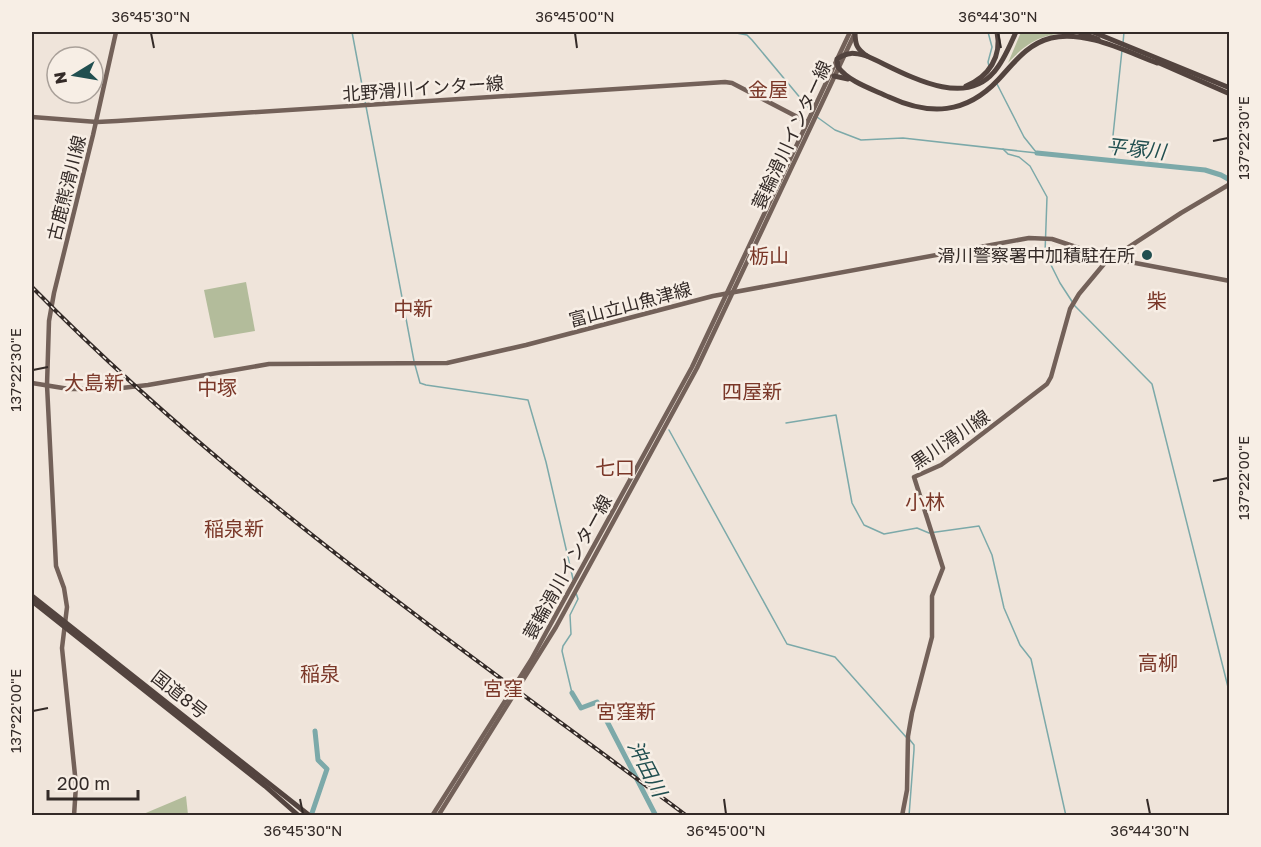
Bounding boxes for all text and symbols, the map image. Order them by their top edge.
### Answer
text: 36°45'30"N [112,7,190,25]
text: 36°45'00"N [535,7,615,25]
text: 36°44'30"N [958,7,1038,25]
north arrow [45,45,105,105]
street label: 蓑輪滑川インター線 [747,57,835,213]
text: N [49,70,71,86]
street label: 北野滑川インター線 [341,71,505,105]
district label: 金屋 [748,77,788,101]
text: 137°22'30"E [1234,96,1252,180]
street label: 古鹿熊滑川線 [42,133,90,243]
water label: 平塚川 [1105,133,1169,163]
district label: 栃山 [749,243,789,267]
place label: 滑川警察署中加積駐在所 [937,244,1135,266]
marker: 滑川警察署中加積駐在所 [1140,248,1154,262]
street label: 富山立山魚津線 [566,277,694,331]
district label: 柴 [1147,288,1167,312]
district label: 中新 [393,296,433,320]
text: 137°22'30"E [6,328,24,412]
district label: 大島新 [64,370,124,394]
district label: 中塚 [197,375,237,399]
district label: 四屋新 [722,379,782,403]
street label: 黒川滑川線 [907,405,993,473]
text: 137°22'00"E [1234,436,1252,520]
district label: 七口 [595,455,635,479]
district label: 小林 [905,489,945,513]
street label: 蓑輪滑川インター線 [518,491,616,643]
district label: 稲泉新 [204,516,264,540]
district label: 高柳 [1138,650,1178,674]
district label: 稲泉 [300,661,340,685]
street label: 国道8号 [148,665,212,723]
text: 137°22'00"E [6,669,24,753]
district label: 宮窪 [483,676,523,700]
district label: 宮窪新 [596,699,656,723]
water label: 沖田川 [624,736,673,802]
scale bar [48,763,138,801]
text: 200 m [57,772,110,794]
text: 36°45'30"N [264,821,342,839]
text: 36°45'00"N [686,821,766,839]
text: 36°44'30"N [1110,821,1190,839]

